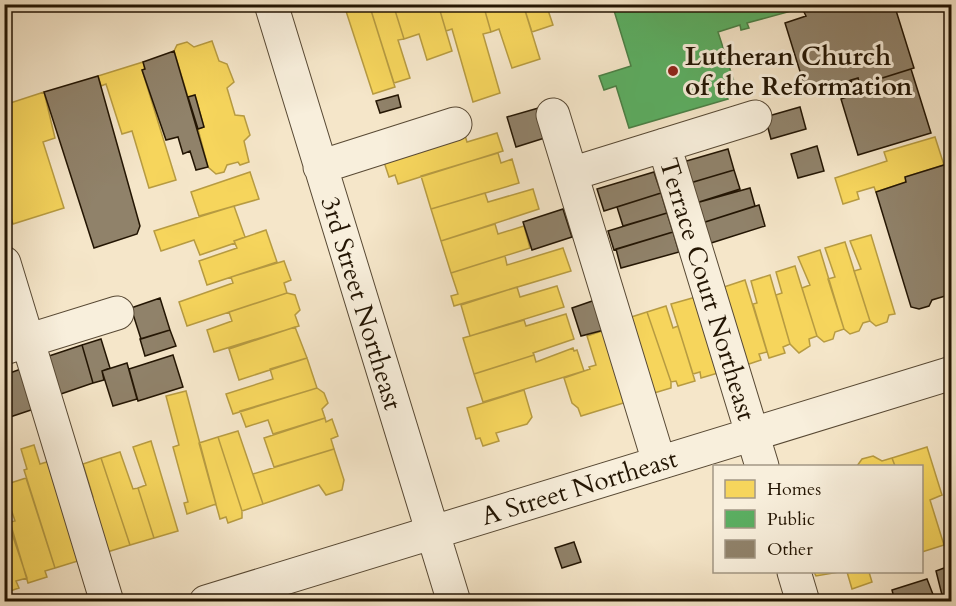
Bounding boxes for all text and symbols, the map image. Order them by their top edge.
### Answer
place label: Lutheran Church of the Reformation [685,39,913,104]
marker: Lutheran Church of the Reformation [666,64,680,78]
street label: Terrace Court Northeast [651,154,764,425]
street label: 3rd Street Northeast [312,192,411,414]
street label: A Street Northeast [477,441,681,534]
legend [713,465,923,573]
text: Homes [767,477,821,502]
text: Public [767,507,815,532]
text: Other [767,537,813,562]

